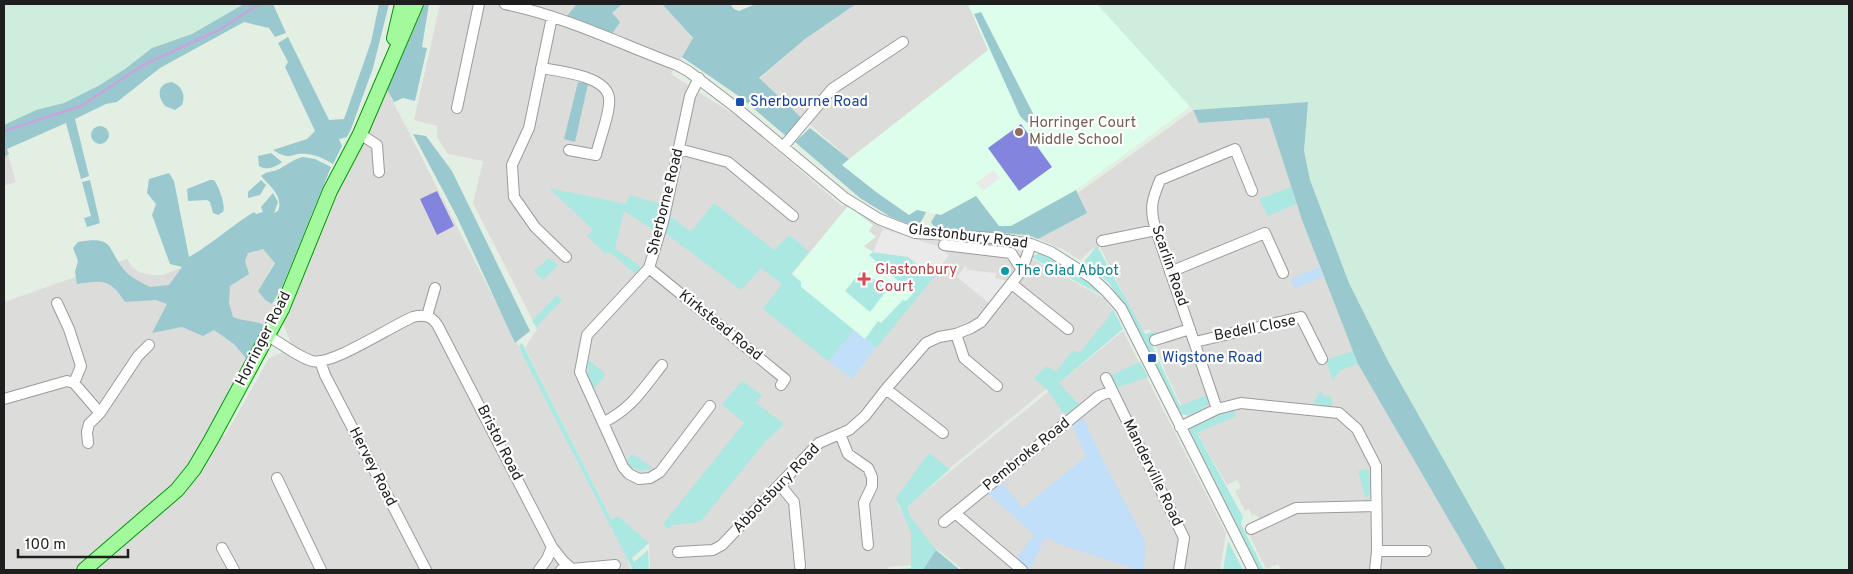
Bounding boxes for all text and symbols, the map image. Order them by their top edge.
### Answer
place label: Sherbourne Road [750,93,868,112]
marker: Sherbourne Road [734,96,746,108]
place label: Horringer Court Middle School [1029,114,1136,150]
marker: Horringer Court Middle School [1013,126,1025,138]
street label: Sherborne Road [644,147,688,257]
street label: Glastonbury Road [907,220,1029,254]
street label: Scarlin Road [1146,223,1192,309]
place label: Glastonbury Court [875,261,957,297]
place label: The Glad Abbot [1015,262,1119,281]
marker: The Glad Abbot [999,265,1011,277]
marker: Glastonbury Court [857,272,871,286]
street label: Kirkstead Road [674,286,766,366]
street label: Horringer Road [232,289,296,389]
street label: Bedell Close [1212,312,1298,346]
place label: Wigstone Road [1162,349,1263,368]
marker: Wigstone Road [1146,352,1158,364]
street label: Bristol Road [472,402,526,484]
street label: Pembroke Road [980,414,1074,496]
street label: Manderville Road [1118,416,1186,530]
street label: Hervey Road [344,424,400,510]
street label: Abbotsbury Road [729,440,825,538]
scale bar [18,526,128,558]
text: 100 m [25,536,66,555]

